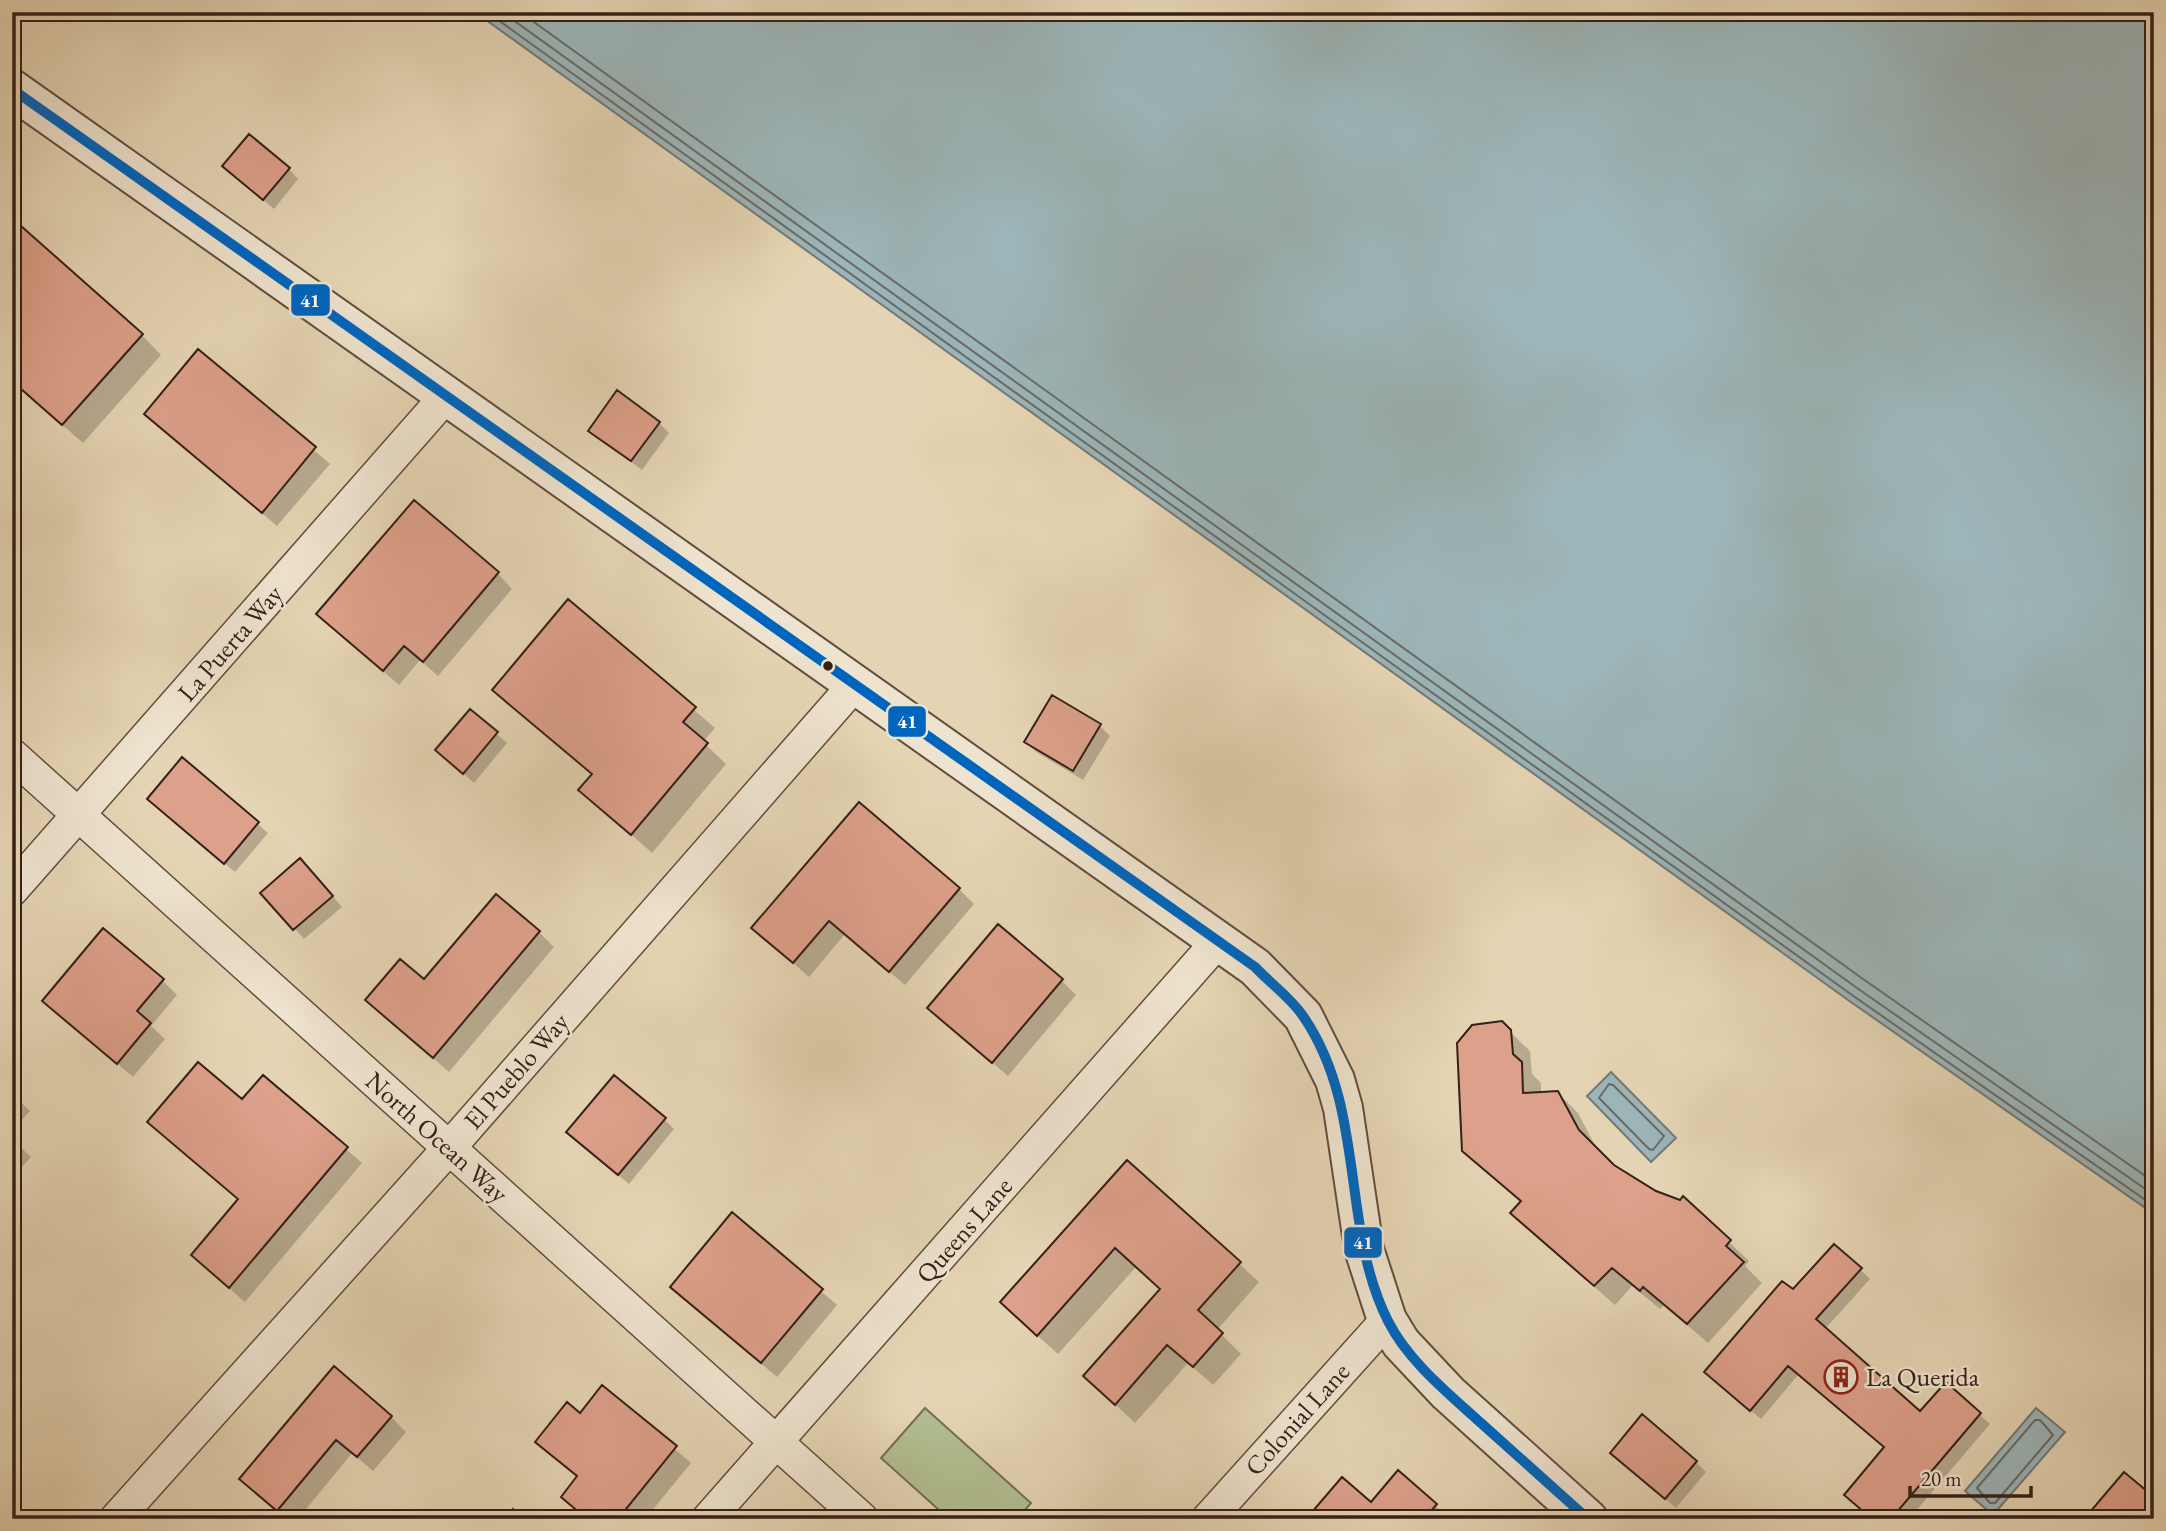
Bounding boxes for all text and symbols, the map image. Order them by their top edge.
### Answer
line badge: 41 [290,283,331,317]
text: 41 [300,288,320,313]
street label: La Puerta Way [170,577,290,709]
unlabelled marker [821,659,835,673]
line badge: 41 [887,705,927,738]
text: 41 [897,709,917,734]
street label: El Pueblo Way [456,1005,577,1137]
street label: North Ocean Way [358,1064,516,1211]
street label: Queens Lane [908,1170,1020,1290]
line badge: 41 [1343,1226,1383,1259]
text: 41 [1353,1230,1373,1255]
street label: Colonial Lane [1237,1355,1357,1483]
building icon: La Querida [1822,1358,1860,1396]
place label: La Querida [1866,1360,1980,1394]
scale bar [1910,1454,2031,1498]
text: 20 m [1921,1465,1962,1492]

